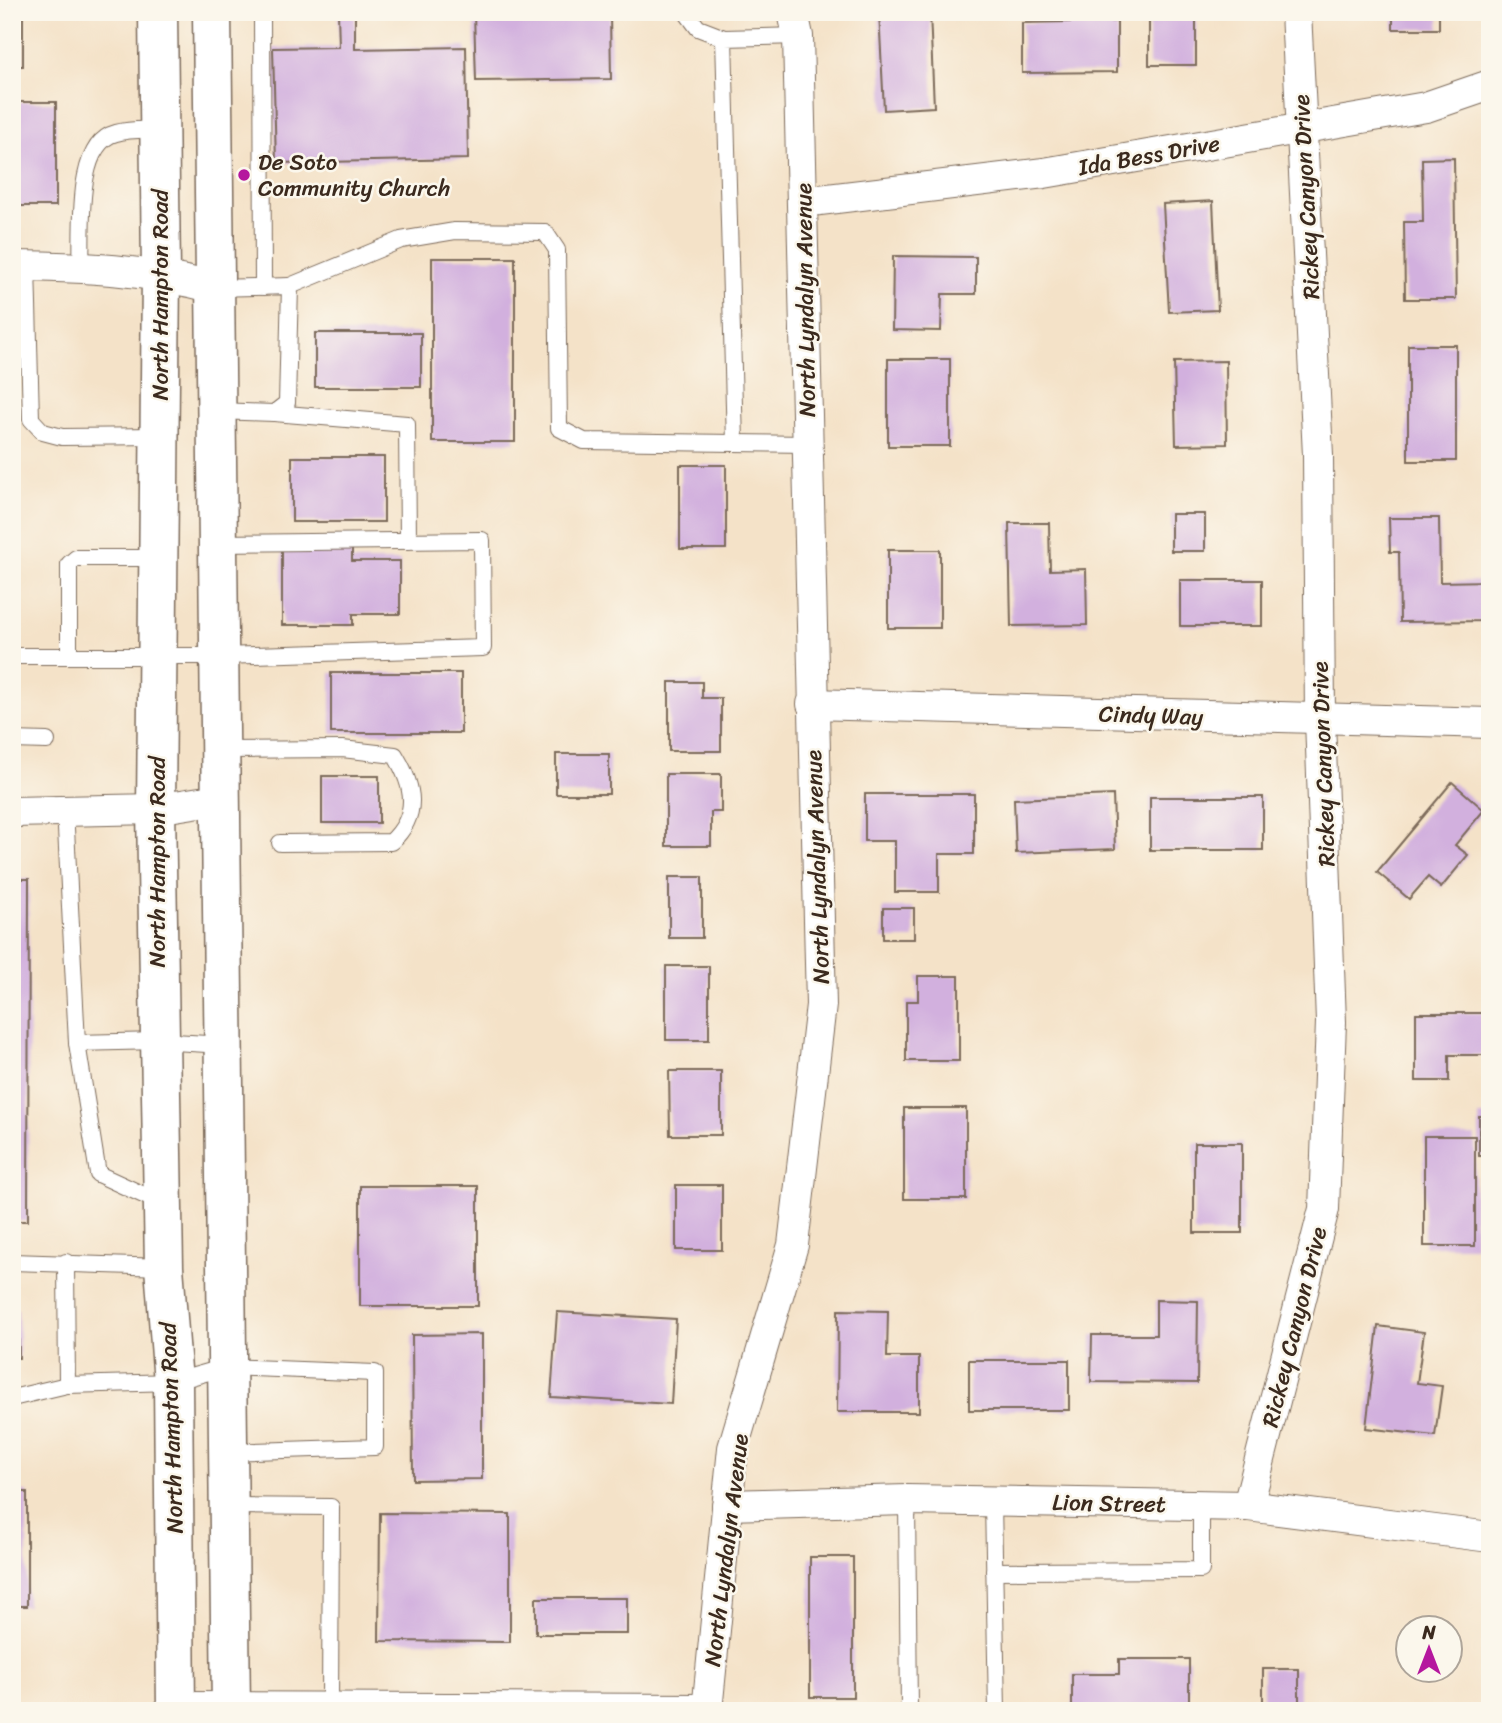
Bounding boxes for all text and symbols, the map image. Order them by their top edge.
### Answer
street label: Rickey Canyon Drive [1281,93,1332,301]
street label: Ida Bess Drive [1074,123,1223,188]
place label: De Soto Community Church [258,142,450,209]
marker: De Soto Community Church [236,167,252,183]
street label: North Lyndalyn Avenue [783,183,828,417]
street label: North Hampton Road [140,188,181,401]
street label: Rickey Canyon Drive [1299,661,1348,867]
street label: Cindy Way [1098,693,1204,738]
street label: North Lyndalyn Avenue [793,749,842,985]
street label: North Hampton Road [137,755,178,968]
street label: Rickey Canyon Drive [1250,1223,1339,1432]
street label: North Hampton Road [147,1320,196,1534]
street label: North Lyndalyn Avenue [692,1431,761,1669]
street label: Lion Street [1052,1482,1166,1525]
north arrow [1394,1614,1464,1684]
text: N [1421,1616,1436,1649]

